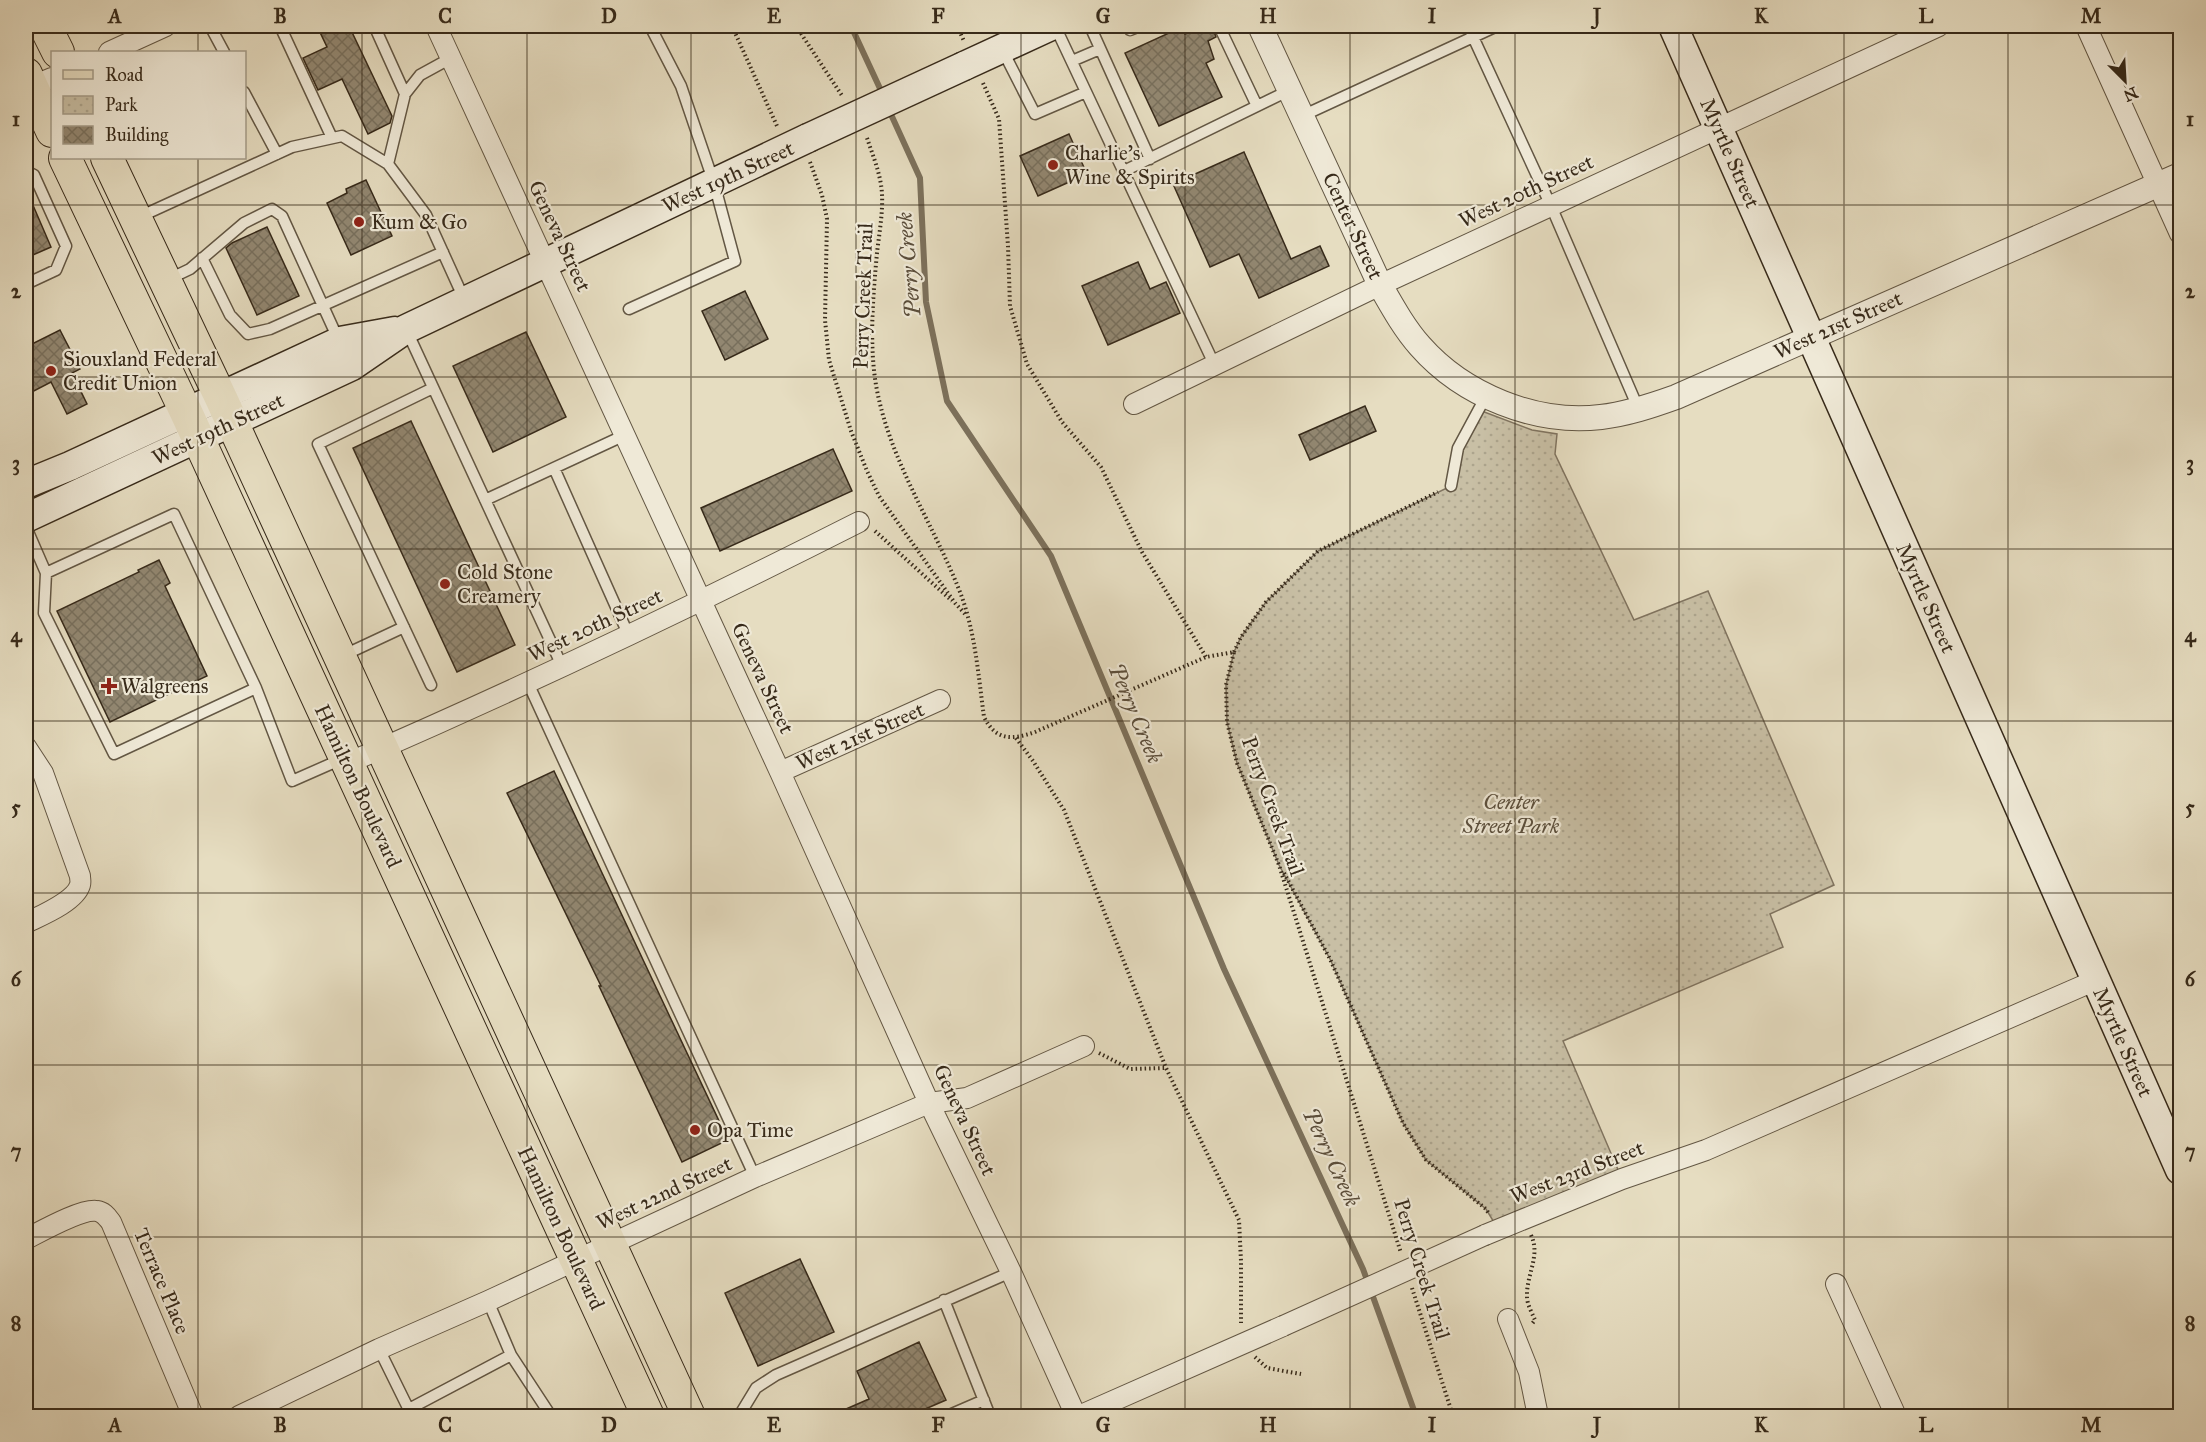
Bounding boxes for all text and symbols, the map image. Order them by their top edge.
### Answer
text: A [106,4,122,28]
text: B [273,4,287,28]
text: C [438,4,452,28]
text: D [601,4,617,28]
text: E [767,4,782,28]
text: F [931,4,945,28]
text: G [1096,4,1111,28]
text: H [1259,4,1277,28]
text: I [1428,4,1437,28]
text: J [1590,4,1602,30]
text: K [1754,4,1769,28]
text: L [1919,4,1934,28]
text: M [2081,4,2102,28]
legend [51,51,246,159]
north arrow [2095,51,2155,111]
text: Road [105,64,143,86]
text: N [2120,83,2141,106]
text: Park [105,94,138,116]
street label: Myrtle Street [1694,94,1766,212]
text: 1 [12,107,20,131]
text: 1 [2186,107,2194,131]
text: Building [105,124,169,147]
street label: West 19th Street [658,135,799,219]
place label: Charlie's Wine & Spirits [1065,140,1195,190]
street label: West 20th Street [1454,148,1598,234]
marker: Charlie's Wine & Spirits [1046,158,1060,172]
street label: Center Street [1317,168,1389,284]
street label: Geneva Street [523,176,597,296]
place label: Kum & Go [371,209,468,235]
water label: Perry Creek [890,211,927,319]
marker: Kum & Go [352,215,366,229]
street label: Perry Creek Trail [847,222,879,370]
text: 2 [11,279,22,303]
text: 2 [2185,279,2196,303]
street label: West 21st Street [1770,285,1907,365]
place label: Siouxland Federal Credit Union [63,346,217,396]
marker: Siouxland Federal Credit Union [44,364,58,378]
street label: West 19th Street [148,387,289,471]
text: 3 [12,451,20,476]
text: 3 [2186,451,2194,476]
street label: Myrtle Street [1890,539,1962,657]
place label: Cold Stone Creamery [457,559,553,609]
marker: Cold Stone Creamery [438,577,452,591]
street label: West 20th Street [523,582,667,668]
street label: Geneva Street [726,618,800,738]
text: 4 [10,623,22,648]
text: 4 [2184,623,2196,648]
water label: Perry Creek [1102,659,1169,768]
place label: Walgreens [121,673,209,699]
marker: Walgreens [102,679,116,693]
street label: West 21st Street [792,696,929,776]
street label: Hamilton Boulevard [309,700,407,872]
street label: Perry Creek Trail [1236,733,1310,879]
park label: Center Street Park [1462,789,1560,839]
text: 5 [11,795,21,819]
text: 5 [2185,795,2195,819]
text: 6 [11,967,23,991]
text: 6 [2185,967,2197,991]
street label: Myrtle Street [2087,983,2159,1101]
street label: Geneva Street [928,1060,1002,1180]
water label: Perry Creek [1297,1103,1366,1211]
place label: Opa Time [707,1117,794,1143]
marker: Opa Time [688,1123,702,1137]
street label: West 23rd Street [1506,1134,1648,1209]
text: 7 [11,1139,22,1163]
text: 7 [2185,1139,2196,1163]
street label: Hamilton Boulevard [512,1142,610,1314]
street label: West 22nd Street [592,1150,736,1236]
street label: Perry Creek Trail [1388,1195,1456,1343]
street label: Terrace Place [128,1224,196,1338]
text: 8 [11,1311,21,1335]
text: 8 [2185,1311,2195,1335]
text: A [106,1413,122,1437]
text: B [273,1413,287,1437]
text: C [438,1413,452,1437]
text: D [601,1413,617,1437]
text: E [767,1413,782,1437]
text: F [931,1413,945,1437]
text: G [1096,1413,1111,1437]
text: H [1259,1413,1277,1437]
text: I [1428,1413,1437,1437]
text: J [1590,1413,1602,1439]
text: K [1754,1413,1769,1437]
text: L [1919,1413,1934,1437]
text: M [2081,1413,2102,1437]

